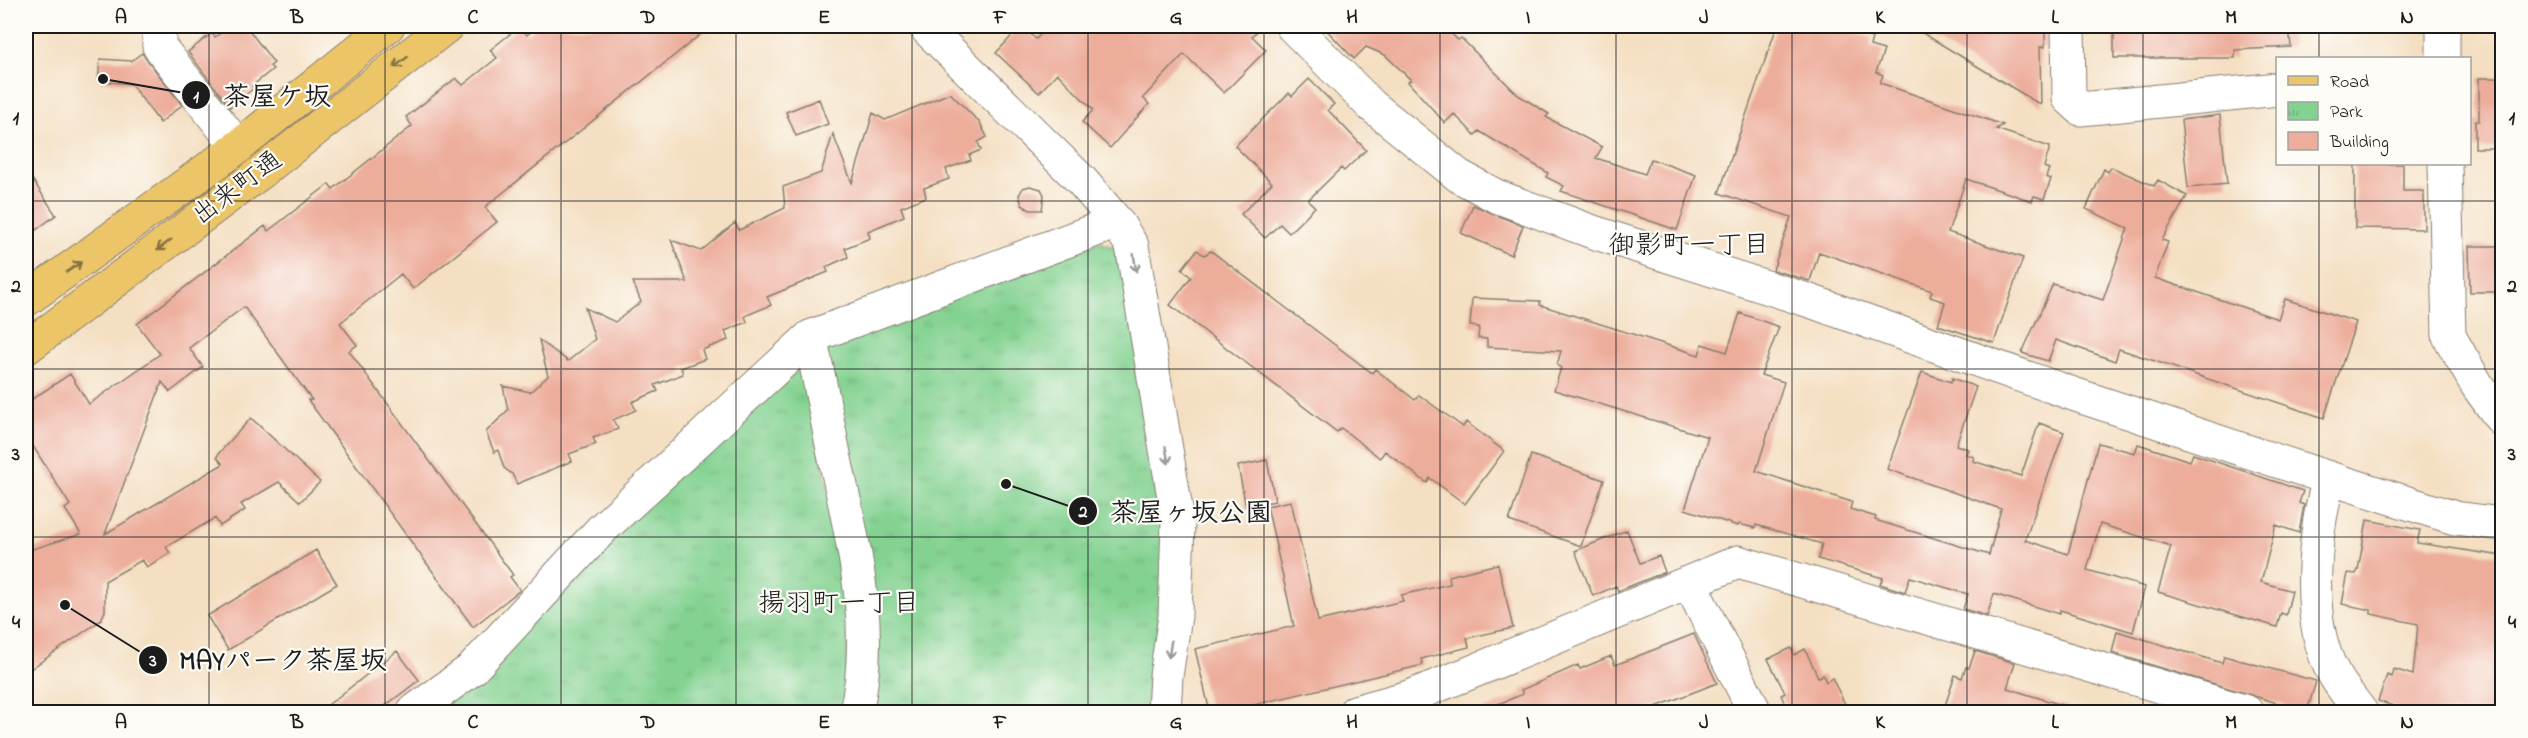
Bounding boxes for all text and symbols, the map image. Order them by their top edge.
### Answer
text: A [115,4,127,33]
text: B [289,4,304,33]
text: C [468,4,479,33]
text: D [640,4,655,33]
text: E [818,4,830,33]
text: F [993,4,1007,33]
text: G [1170,4,1183,33]
text: H [1346,4,1358,33]
text: I [1526,4,1531,33]
text: J [1699,4,1709,33]
text: K [1875,4,1886,33]
text: L [2051,4,2059,33]
text: M [2225,4,2237,33]
text: N [2400,4,2414,33]
one-way arrow [394,55,410,68]
legend [2276,57,2471,165]
text: Road [2330,70,2369,96]
callout: 茶屋ケ坂 [181,73,343,118]
text: 茶屋ケ坂 [223,79,331,118]
text: 1 [193,85,199,111]
text: Park [2330,100,2363,126]
text: 1 [13,105,20,134]
text: 1 [2509,105,2516,134]
text: Building [2329,130,2389,157]
street label: 出来町通 [185,143,291,235]
district label: 御影町一丁目 [1608,227,1770,266]
one-way arrow [156,238,172,251]
one-way arrow [1129,253,1140,273]
one-way arrow [65,261,81,273]
text: 2 [10,273,21,302]
text: 2 [2506,273,2517,302]
text: 3 [11,441,20,470]
text: 3 [2507,441,2516,470]
one-way arrow [1162,445,1173,465]
callout: 茶屋ヶ坂公園 [1068,489,1284,534]
text: 茶屋ヶ坂公園 [1110,495,1272,534]
text: 2 [1078,500,1088,526]
district label: 揚羽町一丁目 [758,585,920,624]
text: 4 [12,609,21,638]
text: 4 [2508,609,2517,638]
callout: MAYパーク茶屋坂 [138,637,399,682]
one-way arrow [1164,639,1175,658]
text: MAYパーク茶屋坂 [179,643,387,682]
text: 3 [148,649,157,675]
text: A [115,709,127,738]
text: B [289,709,304,738]
text: C [468,709,479,738]
text: D [640,709,655,738]
text: E [818,709,830,738]
text: F [993,709,1007,738]
text: G [1170,709,1183,738]
text: H [1346,709,1358,738]
text: I [1526,709,1531,738]
text: J [1699,709,1709,738]
text: K [1875,709,1886,738]
text: L [2051,709,2059,738]
text: M [2225,709,2237,738]
text: N [2400,709,2414,738]

